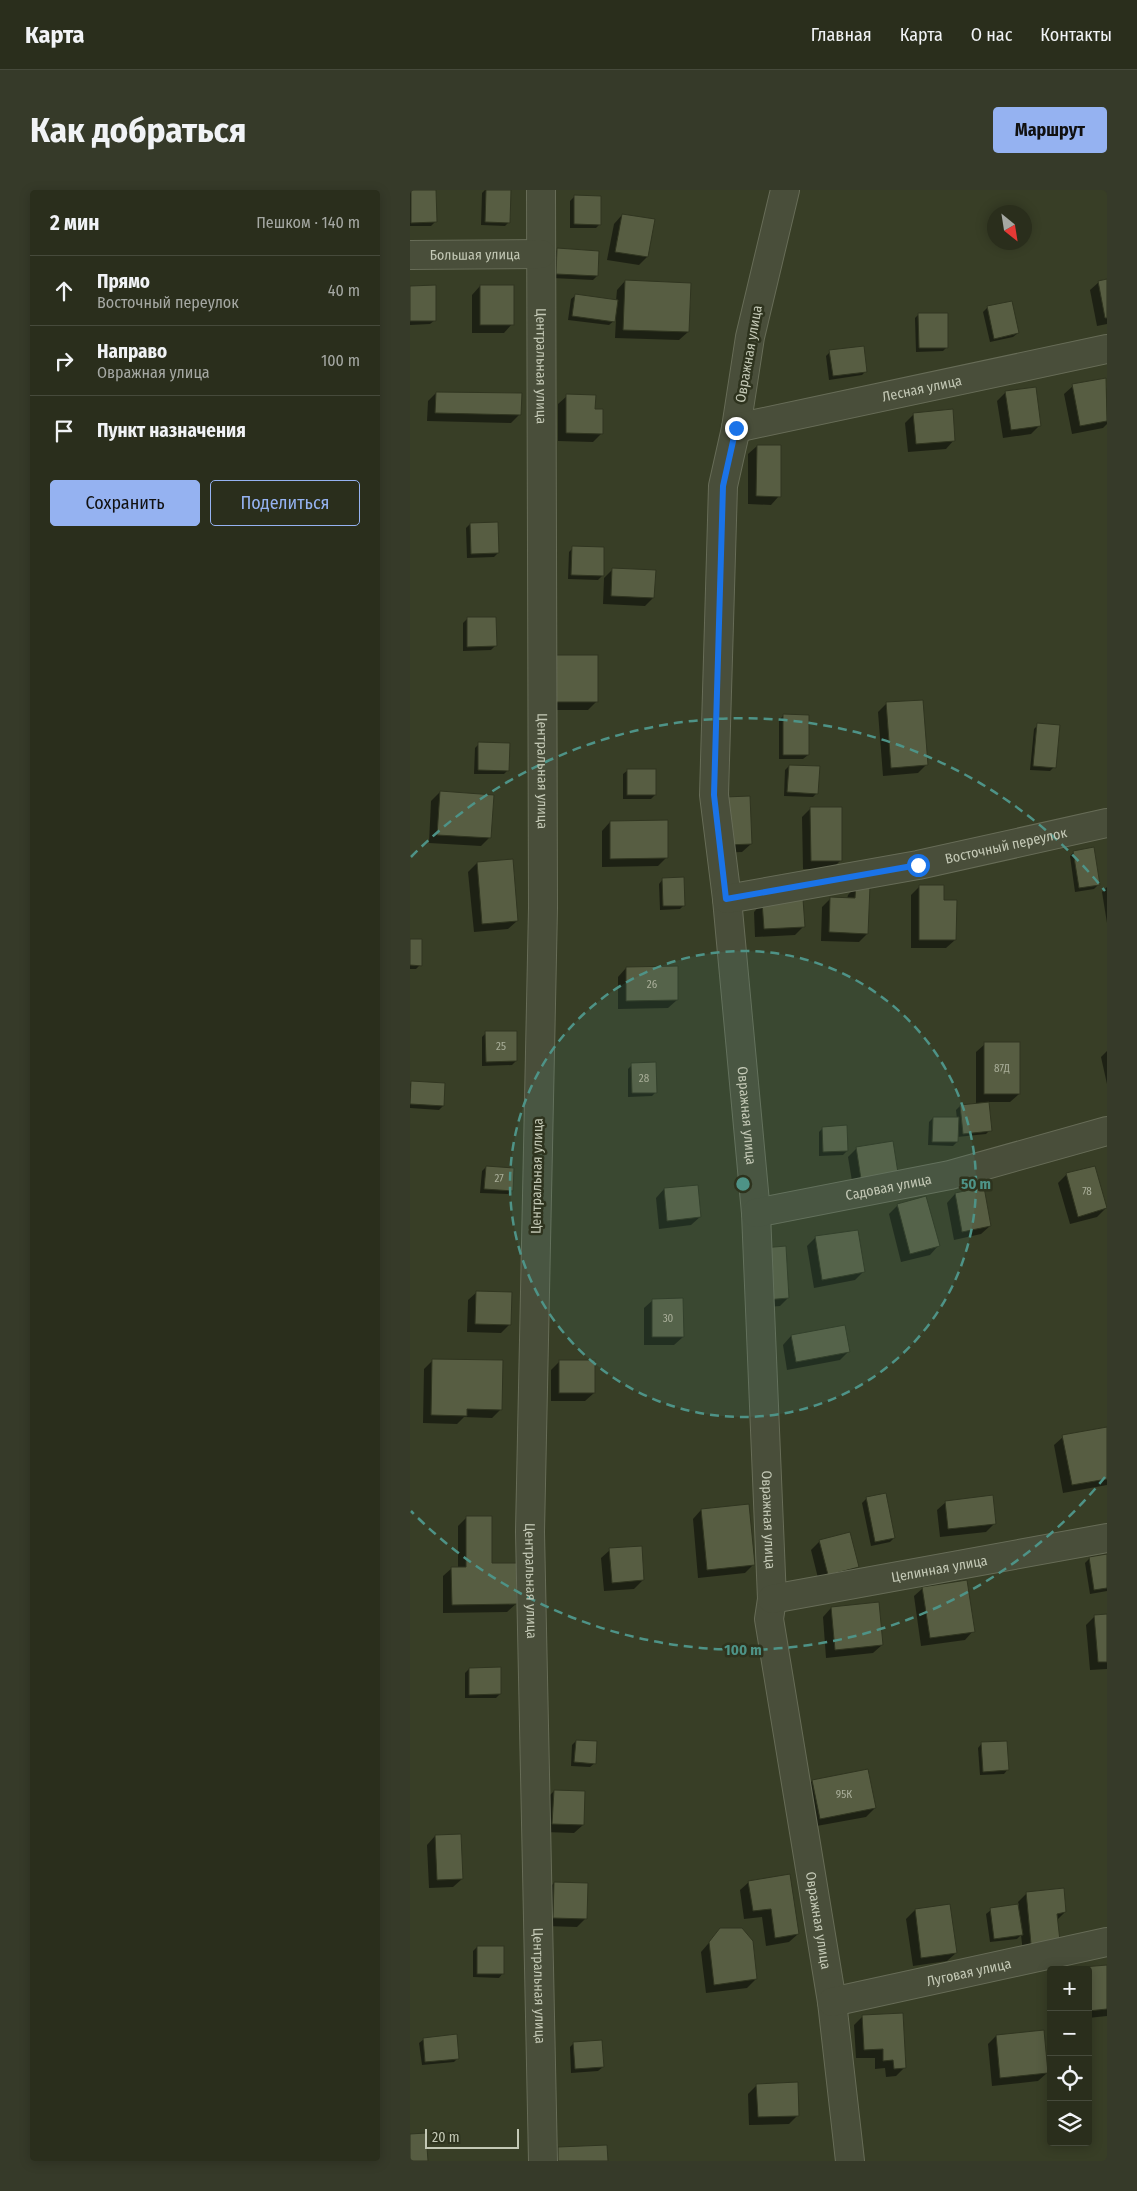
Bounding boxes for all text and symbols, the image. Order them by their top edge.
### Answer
text: Карта [25,21,84,49]
text: Главная [811,24,872,46]
text: Карта [900,24,943,46]
text: О нас [971,24,1012,46]
text: Контакты [1040,24,1112,46]
button: Маршрут [993,107,1107,153]
text: Как добраться [30,109,247,151]
north arrow [987,205,1032,250]
text: 2 мин [50,210,99,236]
text: Пешком · 140 m [256,213,360,232]
street label: Большая улица [430,246,520,263]
text: Прямо [97,270,150,293]
icon: ahead [50,277,78,305]
text: 40 m [328,281,360,300]
text: Восточный переулок [97,293,239,312]
street label: Овражная улица [732,304,766,404]
street label: Центральная улица [533,308,550,424]
text: Направо [97,340,167,363]
icon: right [50,347,78,375]
text: 100 m [321,351,360,370]
text: Овражная улица [97,363,210,382]
street label: Лесная улица [881,372,963,405]
icon: arrive [50,417,78,445]
route end [725,417,748,440]
text: Пункт назначения [97,419,246,442]
button: Сохранить [50,480,200,526]
button: Поделиться [210,480,360,526]
street label: Центральная улица [534,713,551,829]
street label: Восточный переулок [943,824,1069,867]
route start [907,854,930,877]
house number: 26 [647,978,658,991]
house number: 25 [496,1040,506,1053]
house number: 87Д [994,1062,1010,1075]
street label: Овражная улица [734,1066,760,1166]
house number: 28 [639,1072,650,1085]
street label: Центральная улица [527,1118,547,1234]
street label: Садовая улица [844,1170,933,1204]
house number: 27 [494,1172,504,1185]
centre of rings [734,1175,752,1193]
text: 50 m [961,1175,991,1193]
house number: 78 [1082,1185,1092,1198]
house number: 30 [663,1312,674,1325]
street label: Овражная улица [758,1470,779,1570]
street label: Центральная улица [521,1523,541,1639]
street label: Целинная улица [890,1551,989,1586]
text: 100 m [724,1641,762,1659]
house number: 95К [836,1788,852,1801]
street label: Овражная улица [802,1870,835,1971]
street label: Центральная улица [530,1928,549,2044]
street label: Луговая улица [925,1955,1013,1990]
map controls [1047,1966,1092,2146]
button: + [1047,1966,1092,2011]
button: − [1047,2011,1092,2056]
button: locate [1047,2056,1092,2101]
button: layers [1047,2101,1092,2146]
scale bar [425,2126,519,2149]
text: 20 m [432,2129,460,2146]

